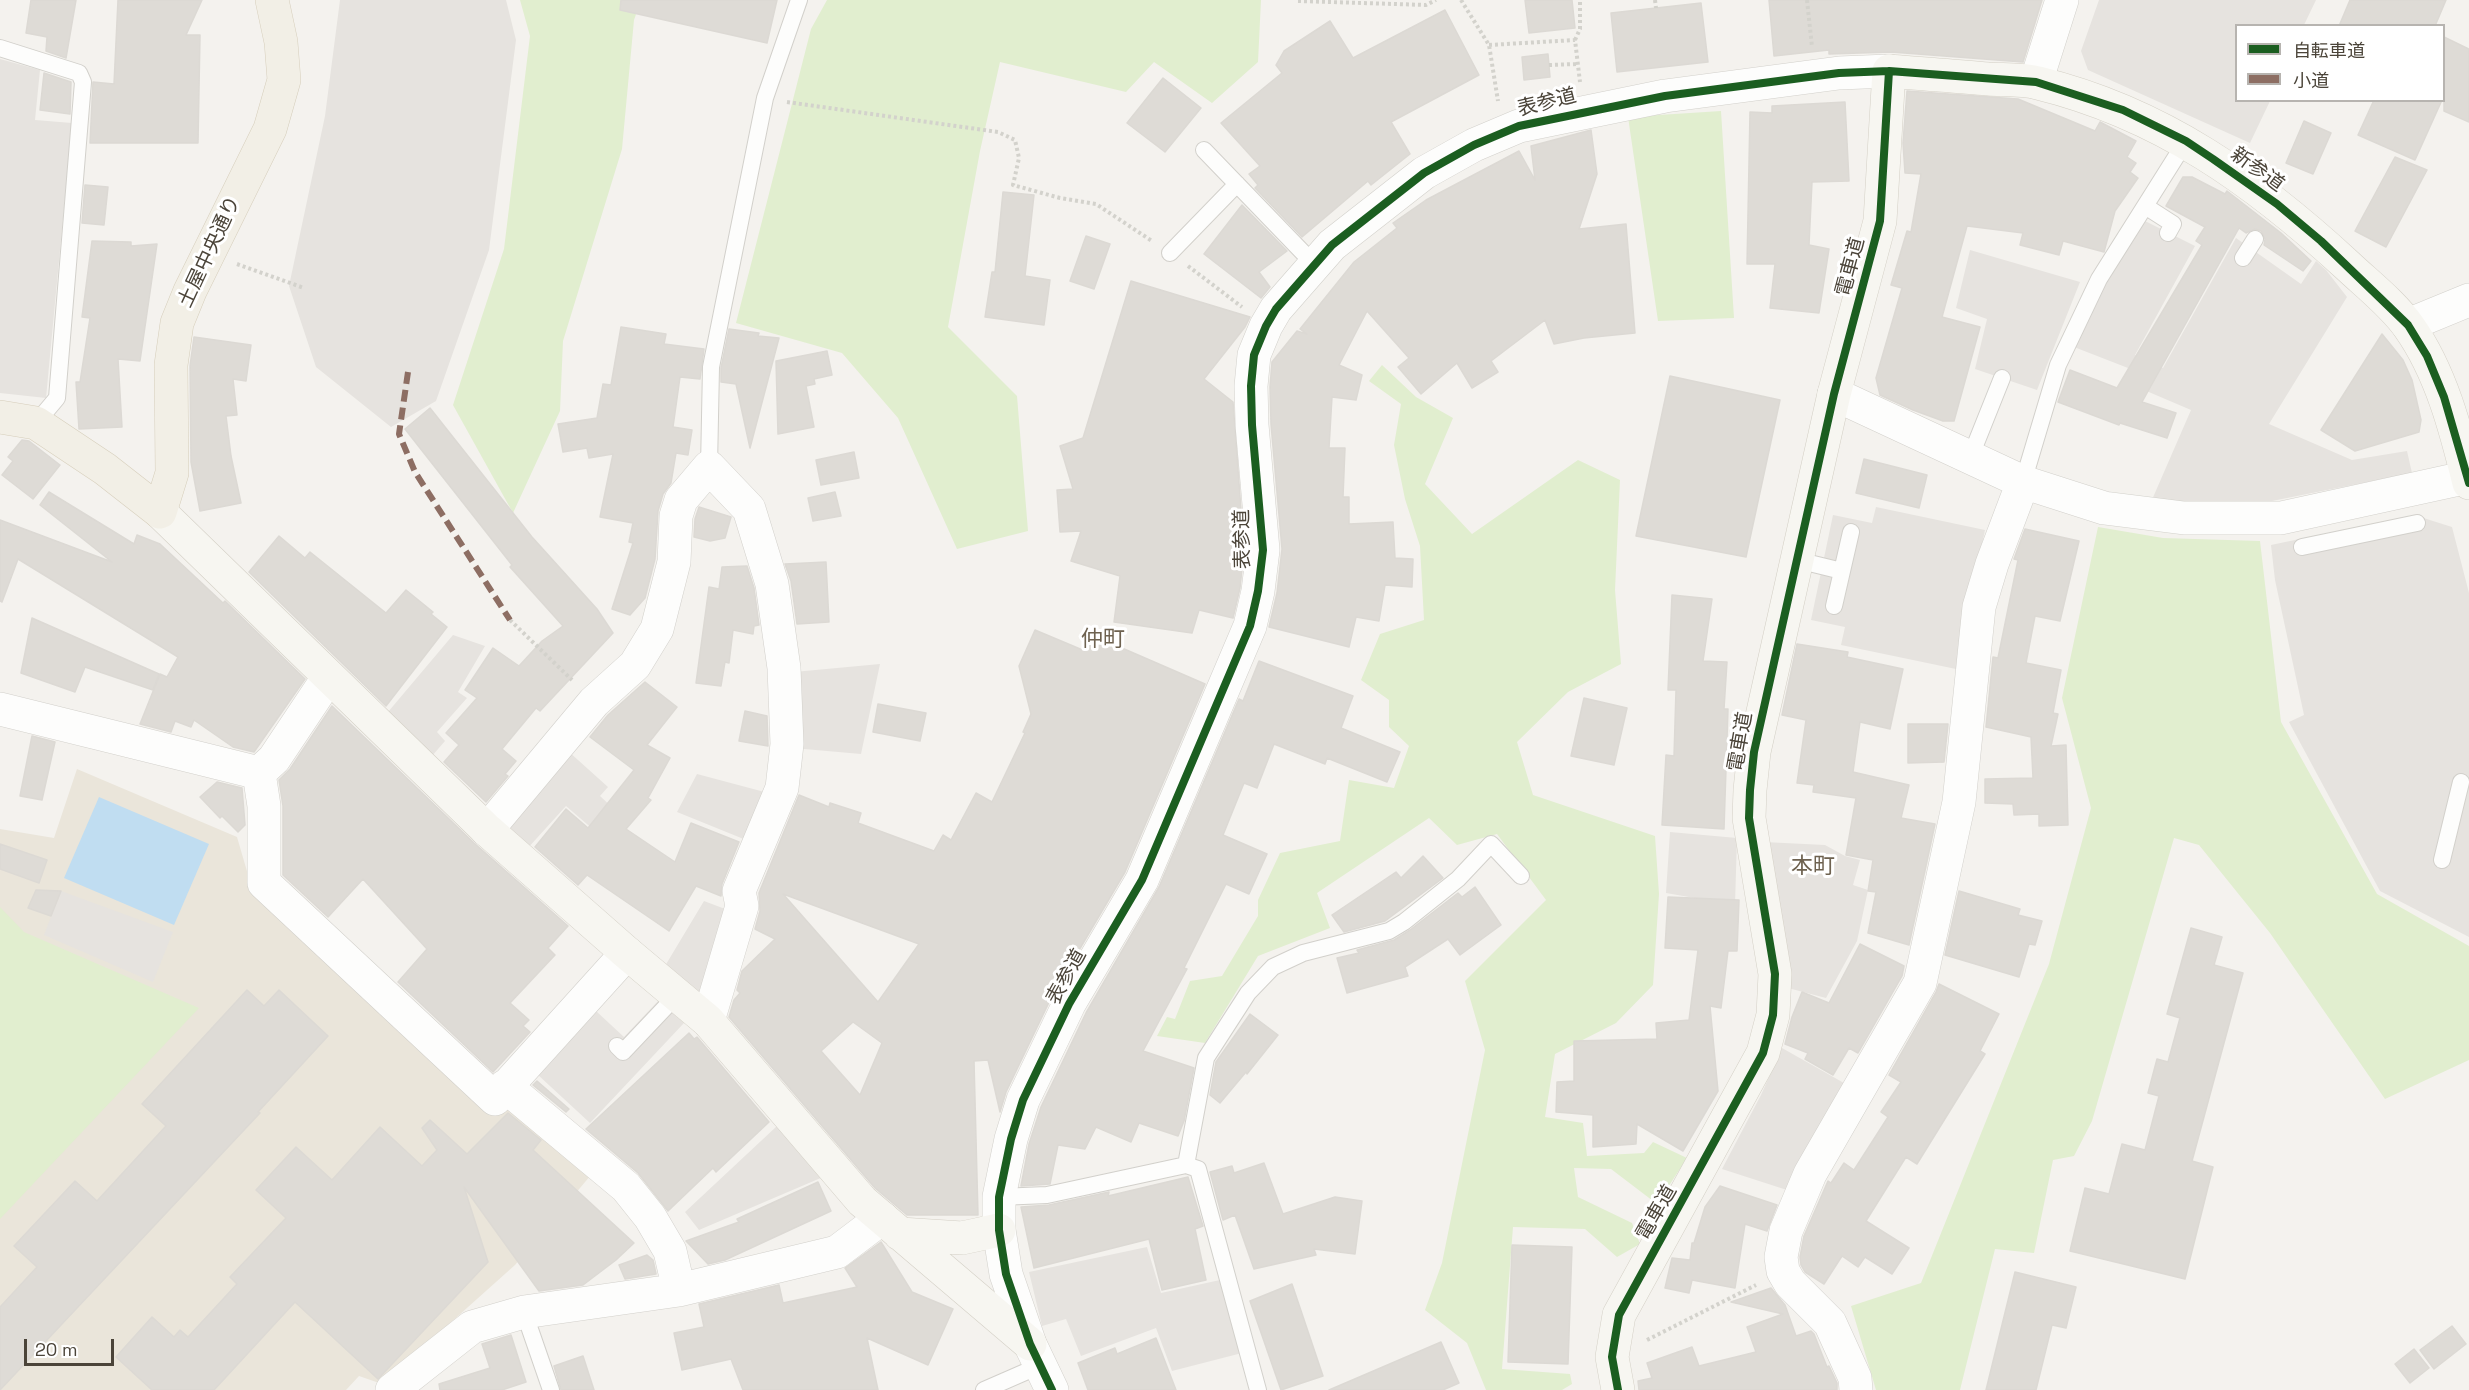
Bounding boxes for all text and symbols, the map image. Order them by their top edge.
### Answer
legend [2235,24,2445,102]
text: 自転車道 [2293,39,2365,62]
text: 小道 [2293,69,2329,92]
street label: 表参道 [1515,84,1579,122]
street label: 新参道 [2226,143,2288,197]
street label: 土屋中央通り [174,193,246,311]
street label: 電車道 [1832,235,1870,299]
street label: 表参道 [1230,509,1256,569]
district label: 仲町 [1081,627,1125,653]
street label: 電車道 [1724,710,1758,774]
district label: 本町 [1791,854,1835,880]
street label: 表参道 [1042,945,1092,1009]
street label: 電車道 [1632,1181,1682,1245]
scale bar [27,1327,117,1365]
text: 20 m [35,1338,78,1361]

